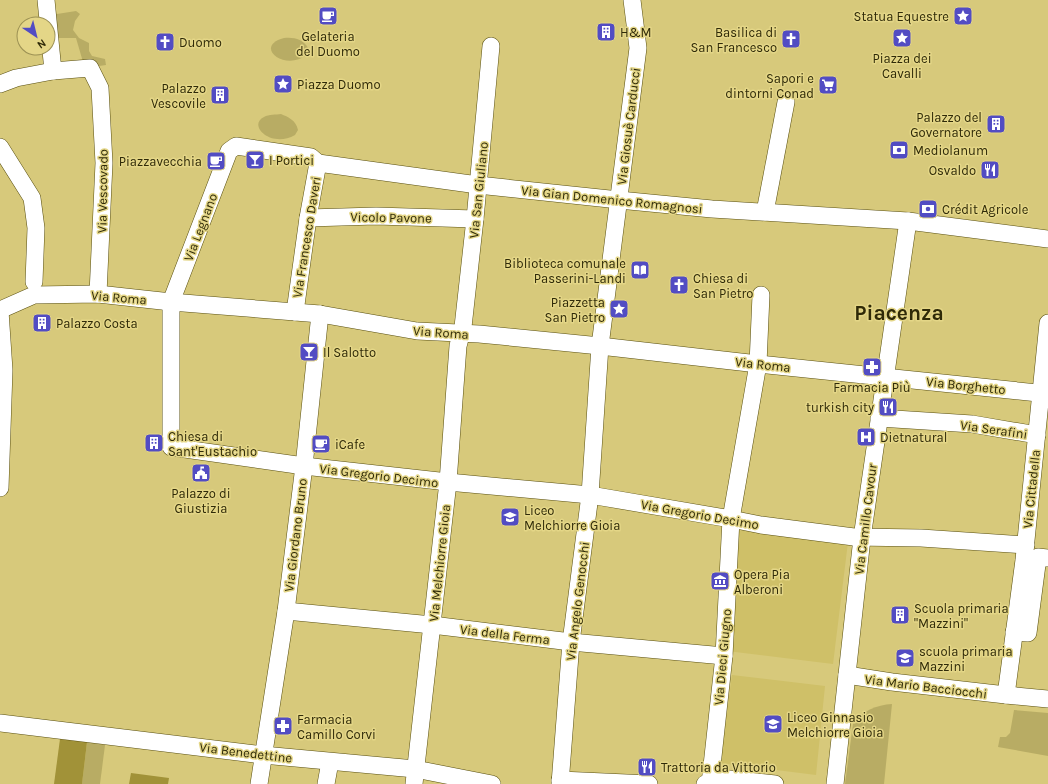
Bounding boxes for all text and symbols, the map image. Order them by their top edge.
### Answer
cafe icon: Gelateria del Duomo [317,5,339,27]
place icon: Statua Equestre [952,5,974,27]
place label: Statua Equestre [854,9,949,25]
north arrow [16,16,56,56]
building icon: H&M [595,21,617,43]
place label: H&M [620,25,652,40]
place label: Basilica di San Francesco [691,25,777,55]
place icon: Piazza dei Cavalli [891,27,913,49]
church icon: Basilica di San Francesco [780,28,802,50]
place label: Gelateria del Duomo [296,29,360,59]
church icon: Duomo [154,31,176,53]
place label: Duomo [179,35,222,50]
text: N [34,36,48,51]
place label: Piazza dei Cavalli [872,51,932,81]
street label: Via Giosuè Carducci [614,67,643,186]
place label: Sapori e dintorni Conad [725,71,814,101]
place icon: Piazza Duomo [272,73,294,95]
supermarket icon: Sapori e dintorni Conad [817,74,839,96]
place label: Piazza Duomo [297,77,381,92]
place label: Palazzo Vescovile [151,81,206,111]
building icon: Palazzo Vescovile [209,84,231,106]
place label: Palazzo del Governatore [910,110,982,140]
building icon: Palazzo del Governatore [985,113,1007,135]
bank icon: Mediolanum [888,139,910,161]
street label: Via San Giuliano [466,141,491,239]
place label: Mediolanum [913,143,988,158]
street label: Via Vescovado [94,149,111,233]
bar icon: I Portici [244,149,266,171]
cafe icon: Piazzavecchia [205,150,227,172]
place label: I Portici [269,153,314,168]
place label: Piazzavecchia [119,154,202,169]
restaurant icon: Osvaldo [979,159,1001,181]
place label: Osvaldo [929,163,976,178]
street label: Via Francesco Daveri [289,175,323,299]
street label: Via Gian Domenico Romagnosi [521,183,703,216]
street label: Via Legnano [181,191,220,263]
bank icon: Crédit Agricole [917,198,939,220]
place label: Crédit Agricole [942,202,1029,217]
street label: Vicolo Pavone [350,209,432,226]
place label: Biblioteca comunale Passerini-Landi [504,256,626,286]
library icon: Biblioteca comunale Passerini-Landi [629,259,651,281]
place label: Chiesa di San Pietro [693,271,753,301]
church icon: Chiesa di San Pietro [668,274,690,296]
street label: Via Roma [90,288,147,307]
place label: Piazzetta San Pietro [545,295,605,325]
place icon: Piazzetta San Pietro [608,298,630,320]
district label: Piacenza [854,301,944,325]
building icon: Palazzo Costa [31,312,53,334]
place label: Palazzo Costa [56,316,138,331]
street label: Via Roma [413,323,469,342]
bar icon: Il Salotto [298,341,320,363]
place label: Il Salotto [323,345,376,360]
street label: Via Roma [734,354,791,375]
pharmacy icon: Farmacia Più [861,356,883,378]
street label: Via Borghetto [925,374,1006,397]
place label: Farmacia Più [833,380,911,395]
restaurant icon: turkish city [877,396,899,418]
place label: turkish city [806,400,874,415]
street label: Via Serafini [959,417,1029,442]
hospital icon: Dietnatural [855,426,877,448]
place label: Chiesa di Sant'Eustachio [168,429,257,459]
place label: Dietnatural [880,430,947,445]
building icon: Chiesa di Sant'Eustachio [143,432,165,454]
cafe icon: iCafe [310,433,332,455]
place label: iCafe [335,437,365,452]
street label: Via Cittadella [1020,449,1043,529]
street label: Via Gregorio Decimo [319,461,439,490]
public building icon: Palazzo di Giustizia [190,462,212,484]
street label: Via Camillo Cavour [851,463,880,575]
street label: Via Giordano Bruno [281,478,310,593]
place label: Palazzo di Giustizia [171,486,231,516]
street label: Via Gregorio Decimo [640,497,760,532]
place label: Liceo Melchiorre Gioia [524,503,620,533]
street label: Via Melchiorre Gioia [426,504,453,622]
school or university icon: Liceo Melchiorre Gioia [499,506,521,528]
street label: Via Angelo Genocchi [563,541,592,661]
place label: Opera Pia Alberoni [734,567,790,597]
museum icon: Opera Pia Alberoni [709,570,731,592]
place label: Scuola primaria "Mazzini" [914,601,1009,631]
building icon: Scuola primaria "Mazzini" [889,604,911,626]
street label: Via Dieci Giugno [711,608,734,706]
street label: Via della Ferma [459,622,551,647]
place label: scuola primaria Mazzini [919,644,1013,674]
school or university icon: scuola primaria Mazzini [894,647,916,669]
street label: Via Mario Bacciocchi [864,672,988,701]
place label: Liceo Ginnasio Melchiorre Gioia [787,710,883,740]
place label: Farmacia Camillo Corvi [297,712,376,742]
school or university icon: Liceo Ginnasio Melchiorre Gioia [762,713,784,735]
pharmacy icon: Farmacia Camillo Corvi [272,715,294,737]
street label: Via Benedettine [199,739,293,766]
restaurant icon: Trattoria da Vittorio [636,756,658,778]
place label: Trattoria da Vittorio [661,760,776,775]

